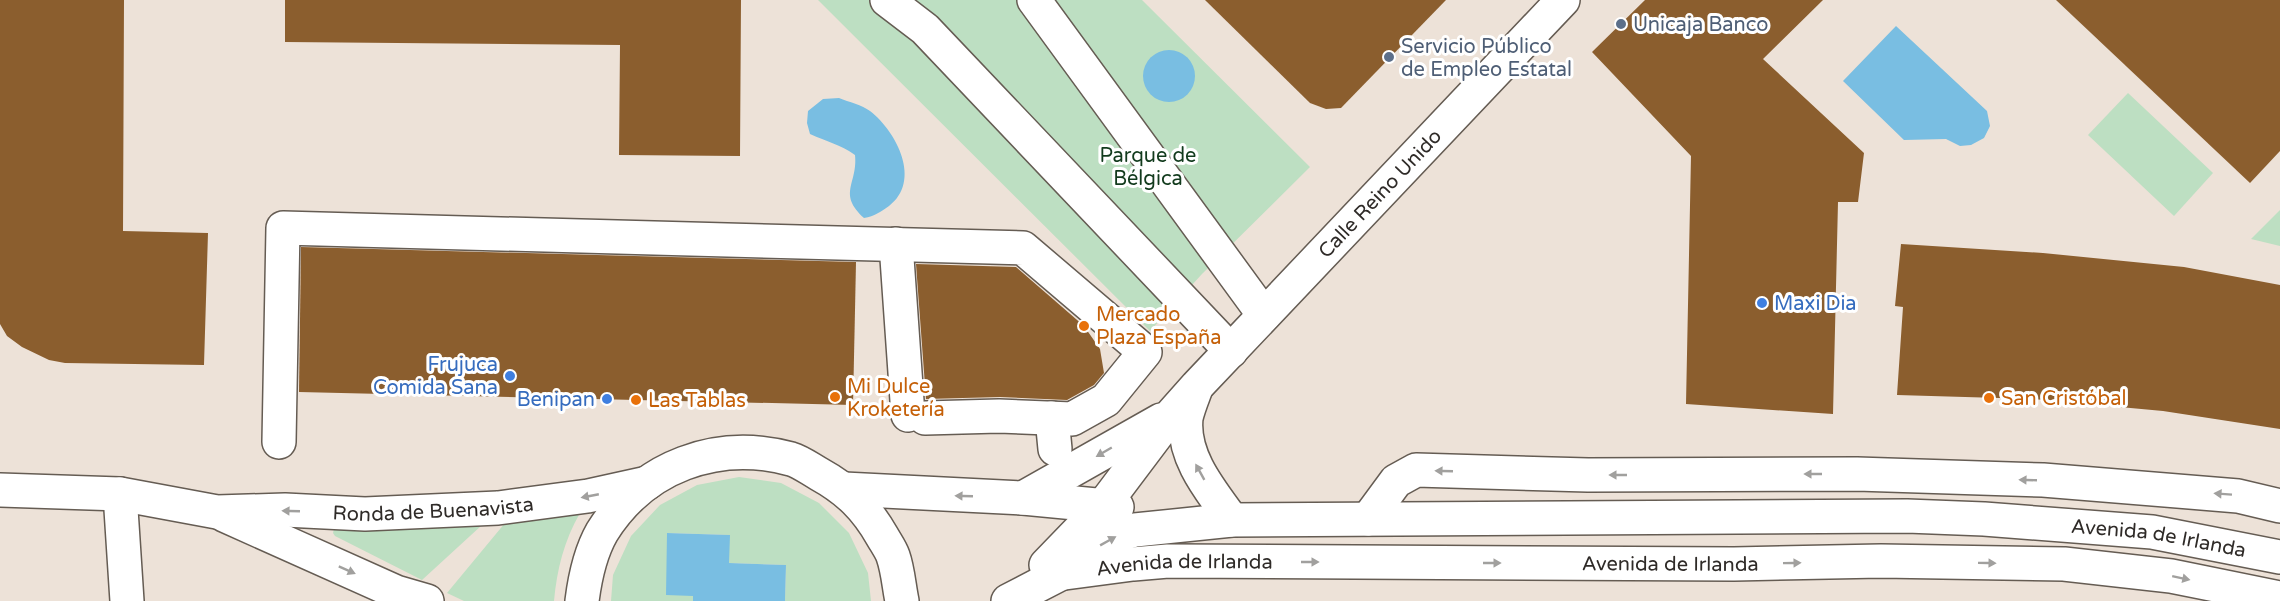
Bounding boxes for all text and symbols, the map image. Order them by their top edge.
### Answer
place label: Unicaja Banco [1633,13,1768,37]
marker: Unicaja Banco [1614,17,1628,31]
place label: Servicio Público de Empleo Estatal [1401,35,1572,82]
marker: Servicio Público de Empleo Estatal [1382,50,1396,64]
street label: Calle Reino Unido [1314,125,1447,263]
park label: Parque de Bélgica [1100,144,1196,191]
place label: Maxi Dia [1774,292,1857,316]
marker: Maxi Dia [1755,296,1769,310]
place label: Mercado Plaza España [1096,303,1221,350]
marker: Mercado Plaza España [1077,319,1091,333]
place label: Frujuca Comida Sana [373,353,498,400]
marker: Frujuca Comida Sana [503,369,517,383]
place label: Mi Dulce Kroketería [847,375,945,422]
place label: San Cristóbal [2001,387,2126,411]
place label: Benipan [517,388,595,412]
place label: Las Tablas [648,389,746,413]
marker: Mi Dulce Kroketería [828,390,842,404]
marker: San Cristóbal [1982,391,1996,405]
marker: Benipan [600,392,614,406]
marker: Las Tablas [629,393,643,407]
one-way arrow [1095,447,1112,457]
one-way arrow [1195,463,1205,480]
one-way arrow [1435,466,1454,475]
one-way arrow [1803,469,1822,479]
one-way arrow [1608,470,1627,480]
one-way arrow [2019,475,2038,485]
one-way arrow [2213,490,2232,499]
one-way arrow [580,491,599,500]
one-way arrow [955,491,974,500]
street label: Ronda de Buenavista [332,492,535,527]
one-way arrow [281,506,300,515]
street label: Avenida de Irlanda [2070,515,2248,563]
one-way arrow [1099,536,1116,546]
street label: Avenida de Irlanda [1095,550,1273,582]
street label: Avenida de Irlanda [1582,552,1759,577]
one-way arrow [1300,557,1319,567]
one-way arrow [1482,558,1501,568]
one-way arrow [1782,558,1801,567]
one-way arrow [1977,558,1996,568]
one-way arrow [338,565,356,575]
one-way arrow [2171,574,2190,583]

